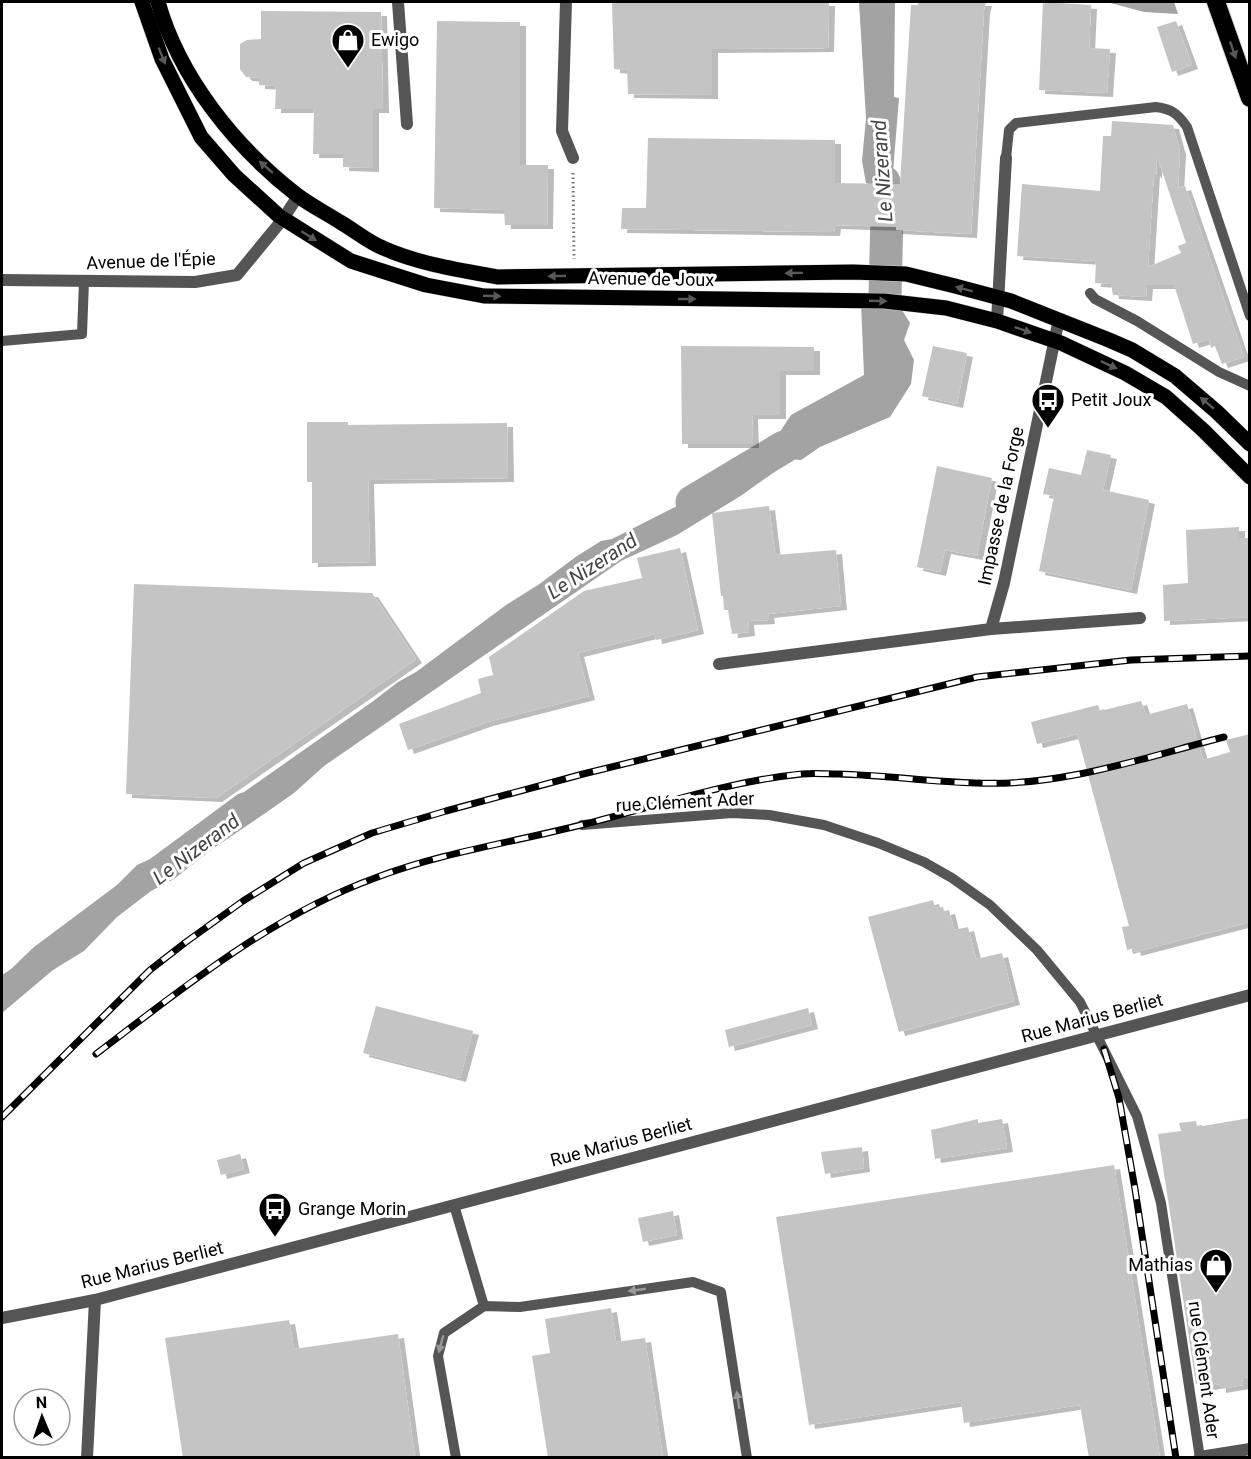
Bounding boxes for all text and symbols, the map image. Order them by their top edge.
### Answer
shop icon: Ewigo [330,22,366,69]
place label: Ewigo [371,29,419,50]
one-way arrow [1228,41,1238,59]
one-way arrow [157,48,167,66]
water label: Le Nizerand [866,118,898,223]
one-way arrow [258,160,273,174]
one-way arrow [301,230,317,241]
street label: Avenue de l'Épie [86,248,216,273]
street label: Avenue de Joux [588,267,715,290]
one-way arrow [785,268,804,278]
one-way arrow [548,271,567,281]
one-way arrow [955,283,973,293]
one-way arrow [483,291,502,301]
one-way arrow [678,294,697,304]
one-way arrow [868,296,887,306]
one-way arrow [1014,325,1032,335]
one-way arrow [1100,360,1118,370]
bus stop icon: Petit Joux [1030,382,1066,429]
place label: Petit Joux [1071,389,1152,410]
one-way arrow [1199,397,1215,410]
street label: Impasse de la Forge [973,425,1028,587]
water label: Le Nizerand [543,527,642,604]
street label: rue Clément Ader [615,787,755,816]
water label: Le Nizerand [148,808,245,889]
street label: Rue Marius Berliet [1019,988,1165,1047]
street label: Rue Marius Berliet [548,1112,694,1171]
bus stop icon: Grange Morin [257,1191,293,1238]
place label: Grange Morin [298,1198,406,1219]
street label: Rue Marius Berliet [79,1237,225,1292]
shop icon: Mathias [1198,1247,1234,1294]
place label: Mathias [1128,1254,1193,1275]
one-way arrow [628,1286,647,1295]
street label: rue Clément Ader [1184,1300,1225,1440]
one-way arrow [436,1334,446,1353]
north arrow [12,1387,72,1447]
one-way arrow [733,1390,742,1409]
text: N [36,1393,47,1412]

